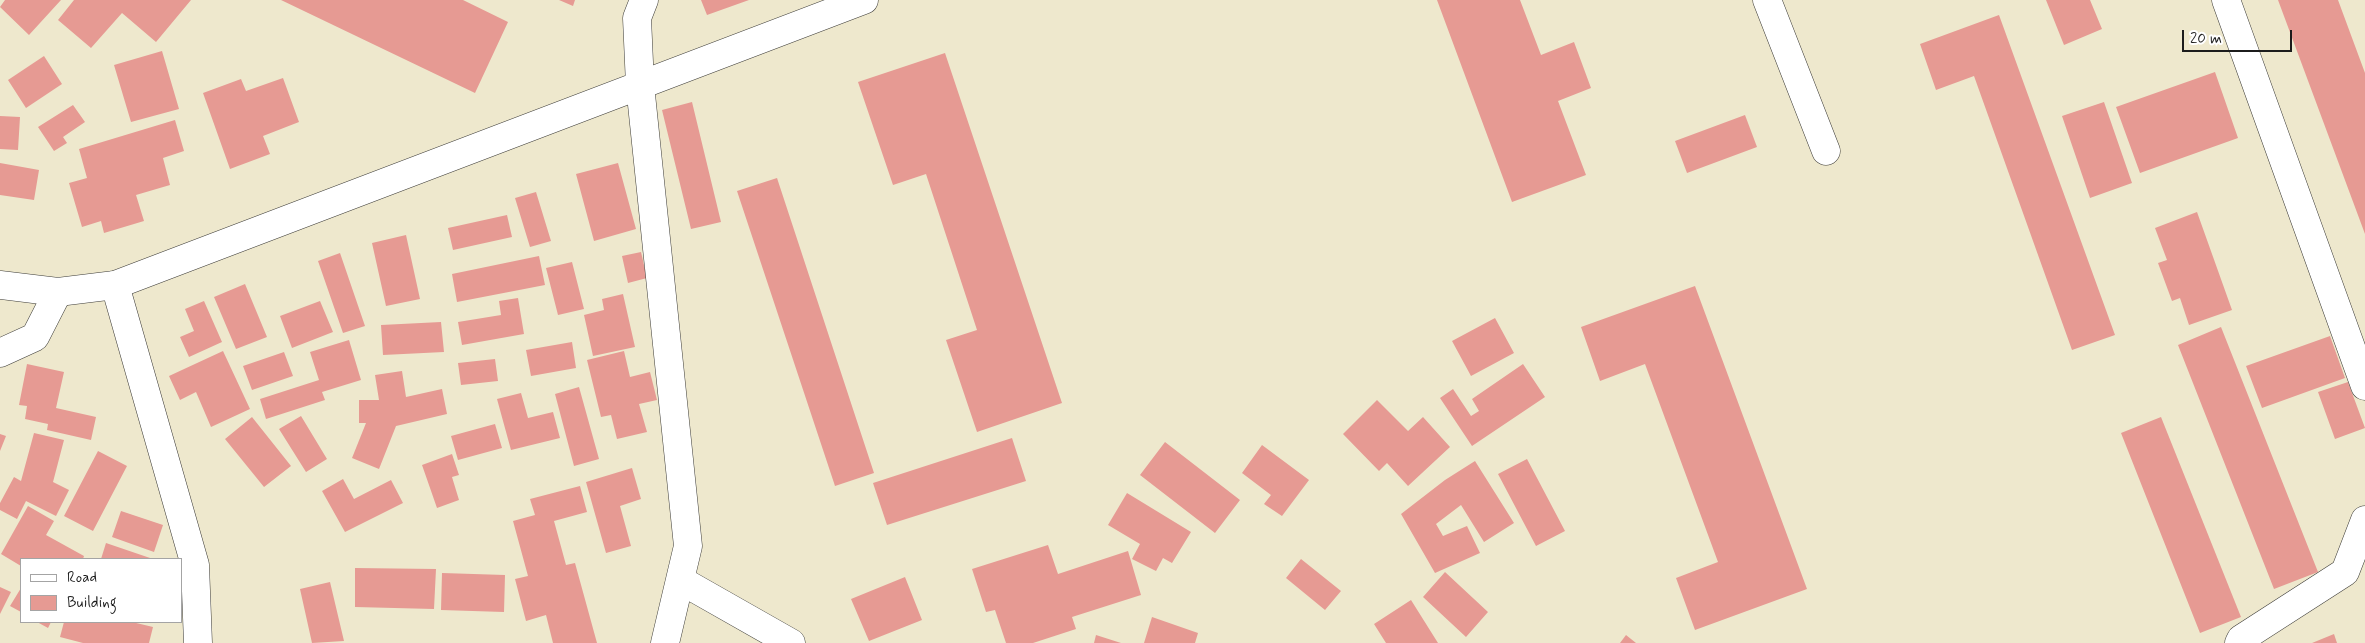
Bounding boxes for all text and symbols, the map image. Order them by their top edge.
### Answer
scale bar [2185,20,2295,52]
text: 20 m [2190,29,2222,49]
legend [20,558,182,623]
text: Road [67,568,97,588]
text: Building [67,593,117,613]

